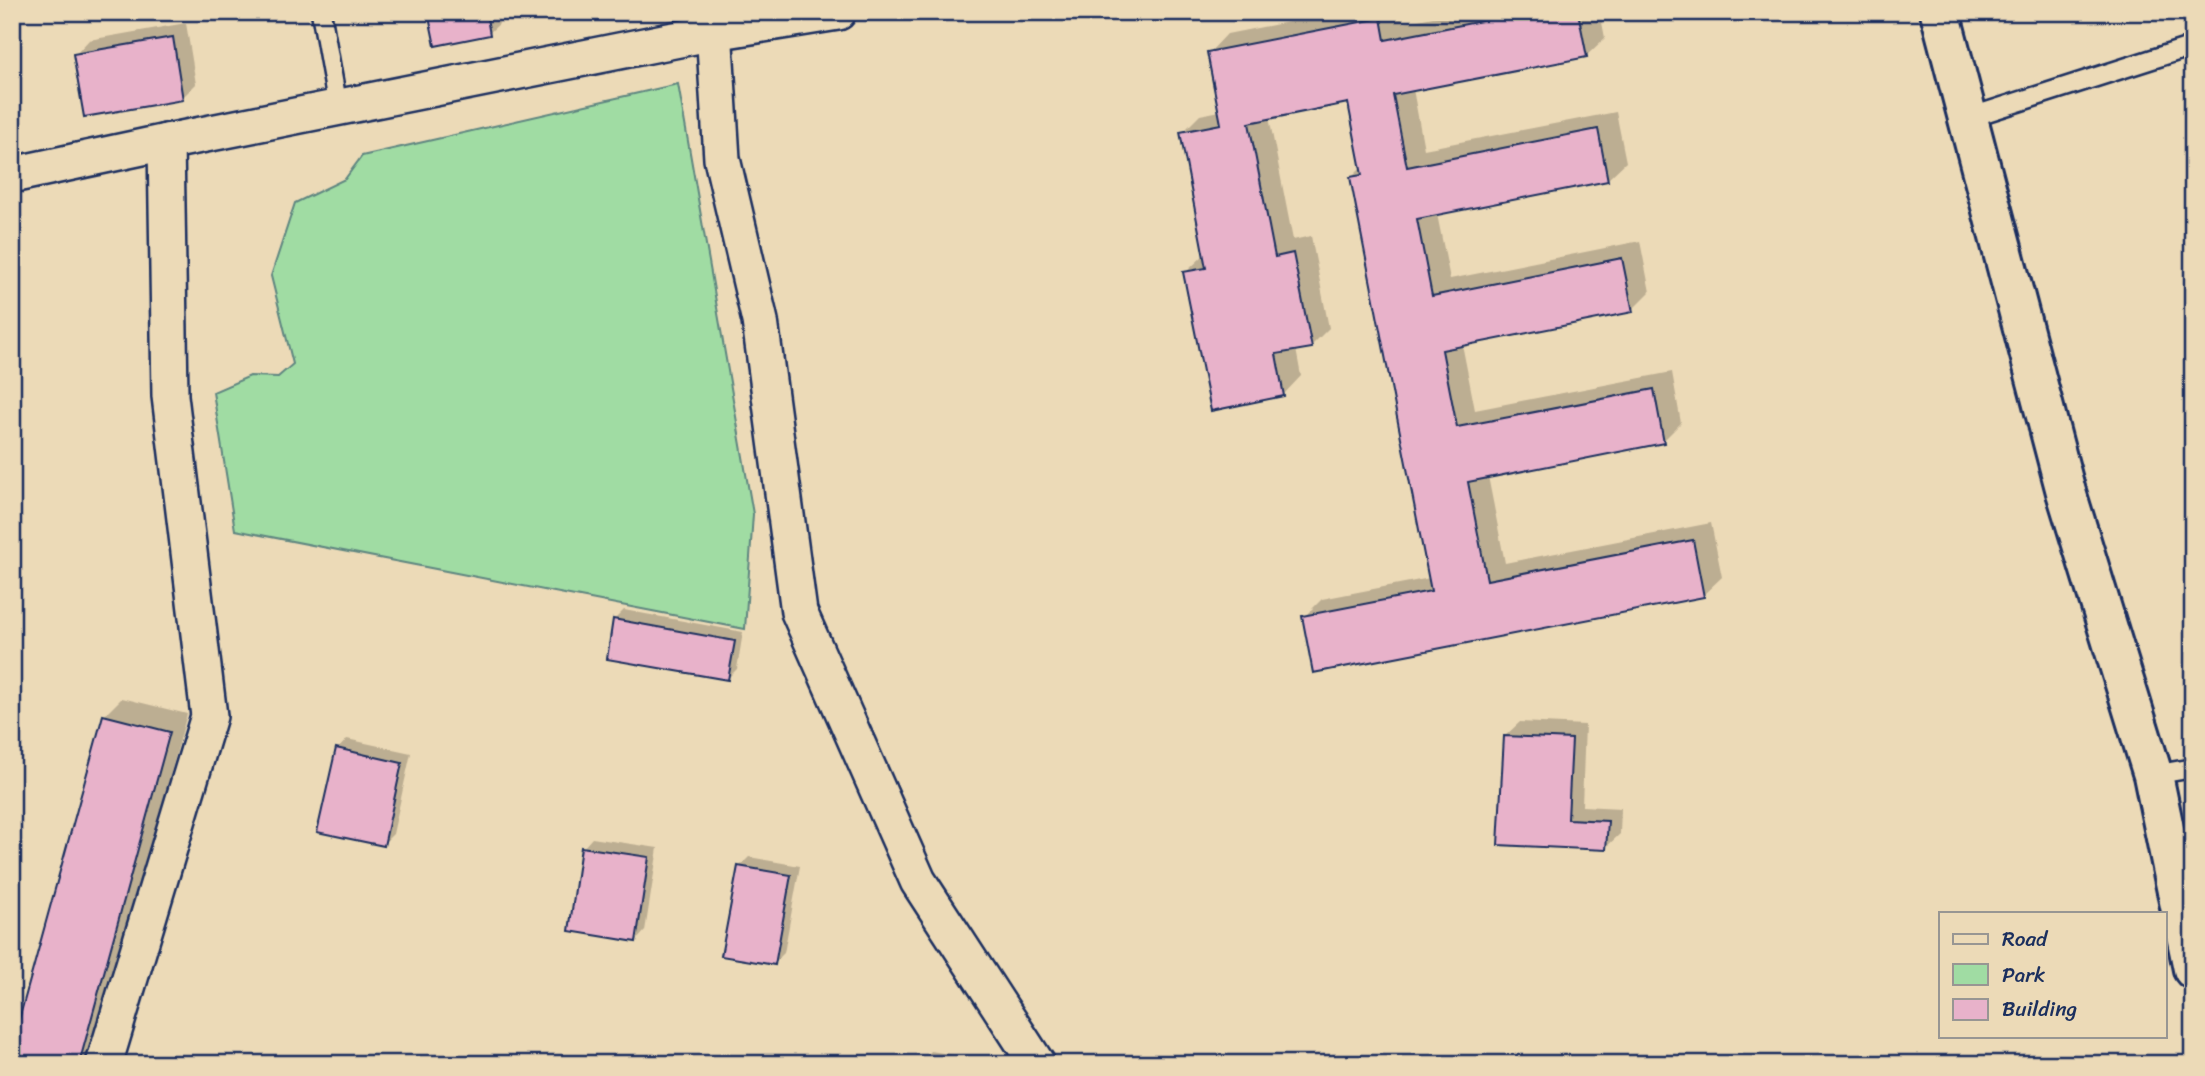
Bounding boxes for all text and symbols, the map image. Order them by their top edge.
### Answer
legend [1939,912,2166,1038]
text: Road [2002,920,2049,958]
text: Park [2002,956,2045,994]
text: Building [2002,990,2078,1028]

